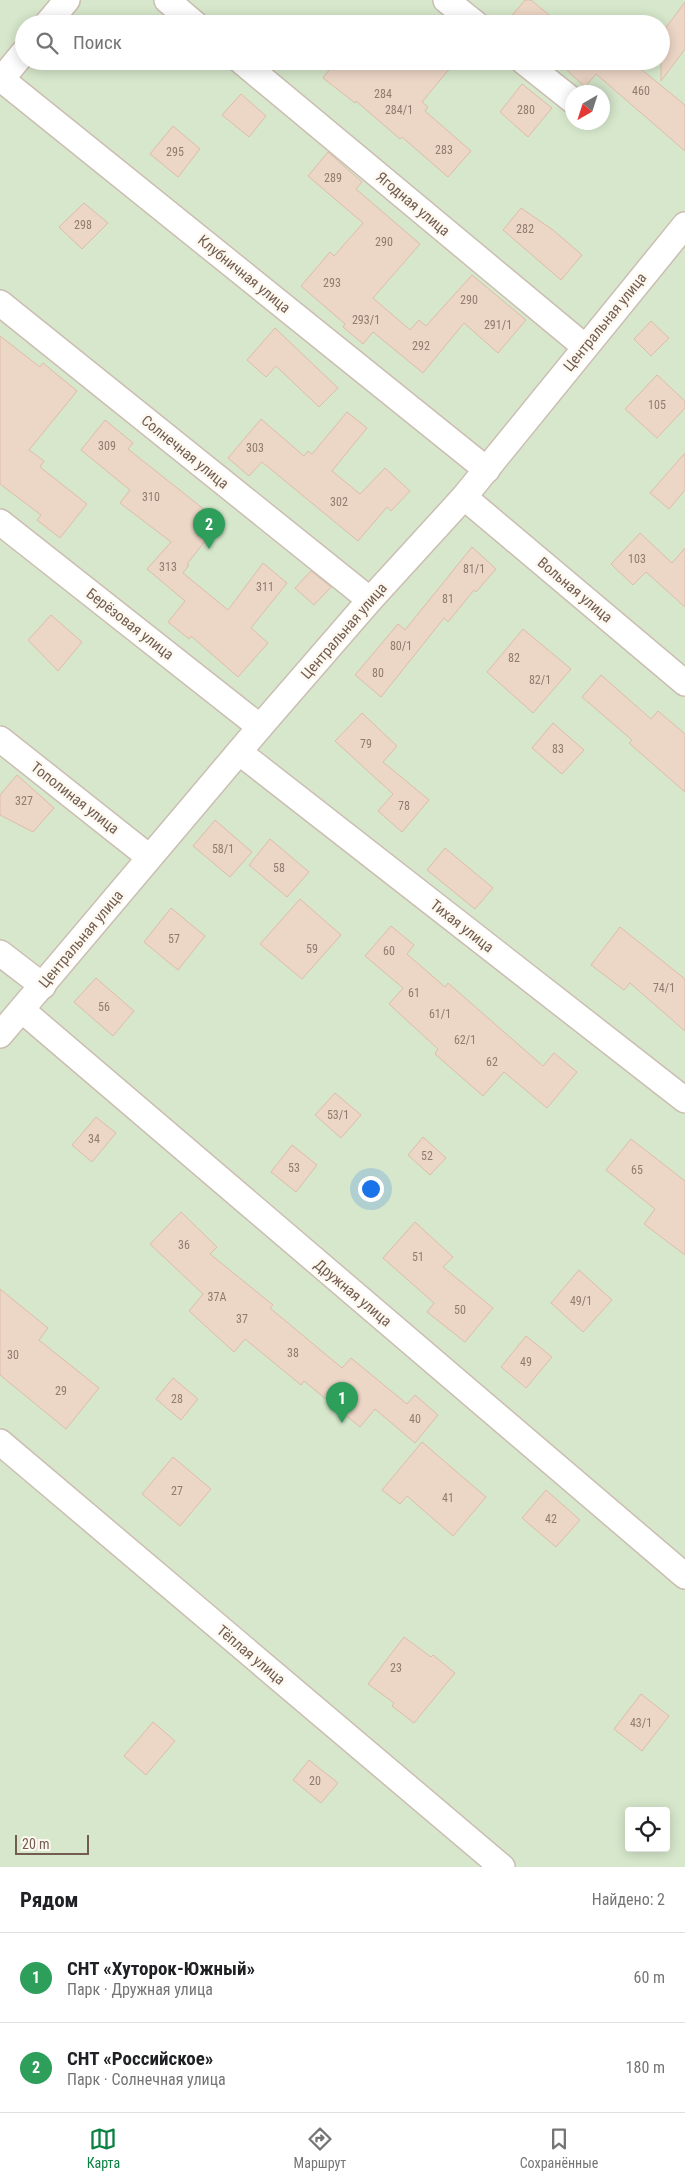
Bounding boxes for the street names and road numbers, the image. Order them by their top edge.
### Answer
street label: Ягодная улица [372,168,454,240]
street label: Клубничная улица [194,231,294,317]
street label: Центральная улица [560,269,650,375]
street label: Солнечная улица [138,411,232,493]
street label: Вольная улица [534,553,616,627]
street label: Центральная улица [297,579,391,683]
street label: Берёзовая улица [83,584,177,664]
street label: Тополиная улица [27,758,123,838]
street label: Центральная улица [35,887,127,991]
street label: Тихая улица [427,896,497,956]
street label: Дружная улица [311,1256,395,1330]
street label: Тёплая улица [213,1621,289,1689]

